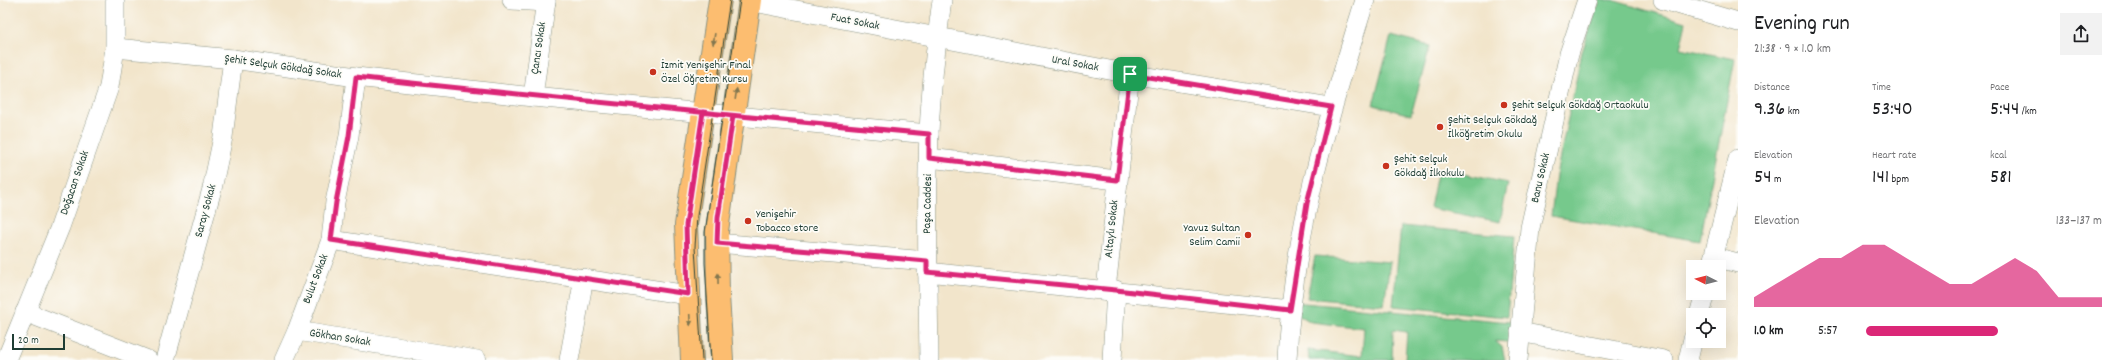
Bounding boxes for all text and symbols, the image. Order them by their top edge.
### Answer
street label: Fuat Sokak [829,9,881,35]
text: Evening run [1754,9,1850,40]
button: share [2060,13,2102,55]
street label: Çancı Sokak [527,21,551,75]
one-way arrow [711,32,717,45]
text: 21:38 · 9 × 1.0 km [1754,40,1831,59]
street label: Şehit Selçuk Gökdağ Sokak [223,50,343,84]
street label: Ural Sokak [1050,51,1100,77]
place label: İzmit Yenişehir Final Özel Öğretim Kursu [661,57,751,88]
pin [1113,57,1147,91]
icon: arrive [1119,63,1141,85]
marker: İzmit Yenişehir Final Özel Öğretim Kursu [648,67,658,77]
text: Distance [1754,80,1790,96]
text: Time [1872,80,1891,96]
text: Pace [1990,80,2009,96]
one-way arrow [733,88,739,100]
text: 9.36 [1754,96,1785,124]
text: 53:40 [1872,96,1913,124]
text: 5:44 [1990,96,2019,124]
place label: Şehit Selçuk Gökdağ Ortaokulu [1512,97,1649,114]
marker: Şehit Selçuk Gökdağ Ortaokulu [1499,100,1509,110]
text: km [1785,104,1800,120]
text: /km [2019,104,2037,120]
place label: Şehit Selçuk Gökdağ İlköğretim Okulu [1448,112,1537,143]
marker: Şehit Selçuk Gökdağ İlköğretim Okulu [1435,122,1445,132]
street label: Doğacan Sokak [56,148,94,218]
text: Elevation [1754,148,1792,164]
text: Heart rate [1872,148,1916,164]
text: kcal [1990,148,2007,164]
place label: Şehit Selçuk Gökdağ İlkokulu [1394,151,1464,182]
street label: Banu Sokak [1527,151,1555,205]
marker: Şehit Selçuk Gökdağ İlkokulu [1381,161,1391,171]
text: 54 [1754,164,1772,192]
text: 141 [1872,164,1889,192]
text: 581 [1990,164,2012,192]
text: m [1772,172,1782,188]
text: bpm [1889,172,1909,188]
street label: Paşa Caddesi [919,174,937,234]
street label: Saray Sokak [191,182,221,240]
street label: Altaylı Sokak [1101,199,1124,259]
place label: Yenişehir Tobacco store [756,206,818,237]
text: Elevation [1754,212,1799,231]
text: 133–137 m [2056,212,2102,231]
marker: Yenişehir Tobacco store [743,216,753,226]
place label: Yavuz Sultan Selim Camii [1184,220,1240,251]
marker: Yavuz Sultan Selim Camii [1243,230,1253,240]
street label: Bulut Sokak [299,252,333,306]
north arrow [1686,260,1726,300]
map controls [1686,260,1726,348]
one-way arrow [715,272,721,285]
button: locate [1686,308,1726,348]
one-way arrow [687,314,693,327]
text: 1.0 km [1754,322,1783,341]
text: 5:57 [1818,322,1837,341]
street label: Gökhan Sokak [308,325,372,351]
scale bar [12,332,65,351]
text: 20 m [18,333,39,349]

